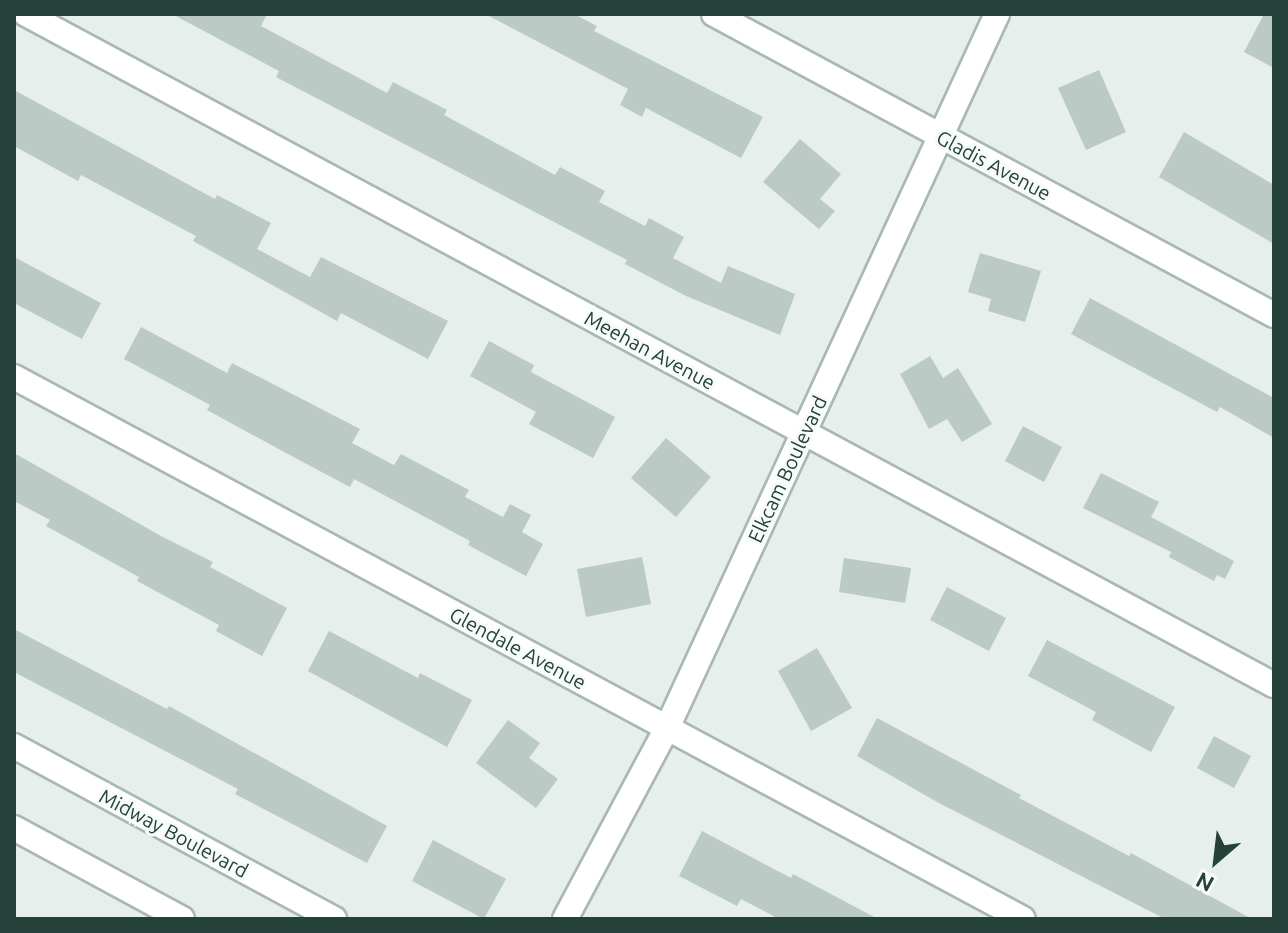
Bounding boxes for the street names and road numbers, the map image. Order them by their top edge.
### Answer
street label: Gladis Avenue [933,125,1055,205]
street label: Meehan Avenue [581,305,719,395]
street label: Elkcam Boulevard [743,392,831,546]
street label: Glendale Avenue [446,602,590,694]
street label: Midway Boulevard [95,784,253,882]

